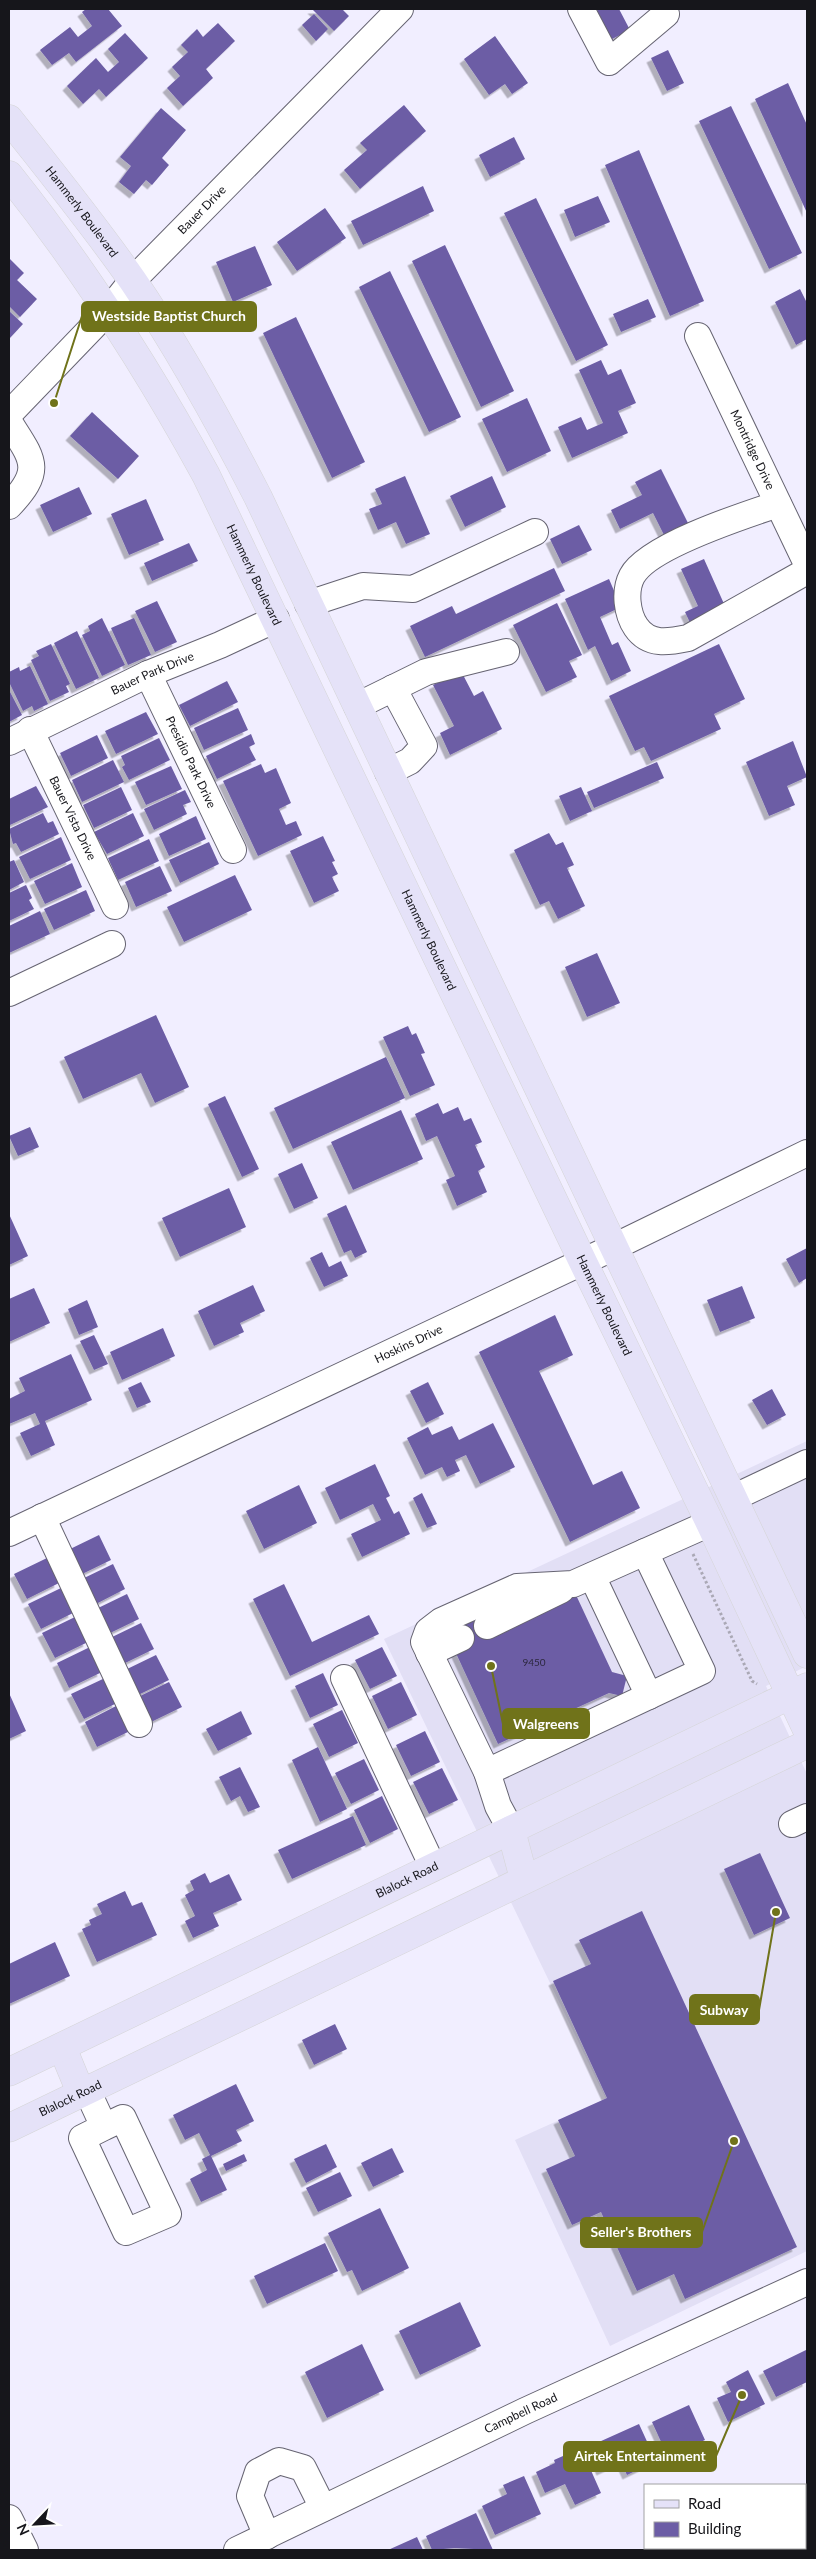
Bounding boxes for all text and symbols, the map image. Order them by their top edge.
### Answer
street label: Hammerly Boulevard [43,163,122,260]
street label: Bauer Drive [174,182,229,237]
callout: Westside Baptist Church [82,302,256,331]
text: Westside Baptist Church [92,307,246,324]
street label: Montridge Drive [727,407,778,492]
street label: Hammerly Boulevard [224,522,285,628]
street label: Bauer Park Drive [108,648,196,698]
street label: Presidio Park Drive [162,714,220,810]
street label: Bauer Vista Drive [46,773,100,863]
street label: Hammerly Boulevard [399,887,460,993]
street label: Hammerly Boulevard [574,1252,635,1358]
street label: Hoskins Drive [372,1321,445,1366]
house number: 9450 [522,1656,546,1668]
callout: Walgreens [503,1709,589,1738]
text: Walgreens [513,1715,579,1732]
street label: Blalock Road [373,1858,441,1901]
callout: Subway [690,1995,759,2024]
text: Subway [700,2001,749,2018]
street label: Blalock Road [36,2077,104,2119]
callout: Seller's Brothers [581,2218,702,2247]
text: Seller's Brothers [590,2223,692,2240]
street label: Campbell Road [482,2389,560,2437]
callout: Airtek Entertainment [564,2442,716,2471]
text: Airtek Entertainment [573,2447,707,2464]
legend [644,2484,806,2549]
text: Road [688,2494,721,2512]
north arrow [10,2499,60,2549]
text: Building [688,2519,741,2537]
text: N [13,2521,33,2538]

